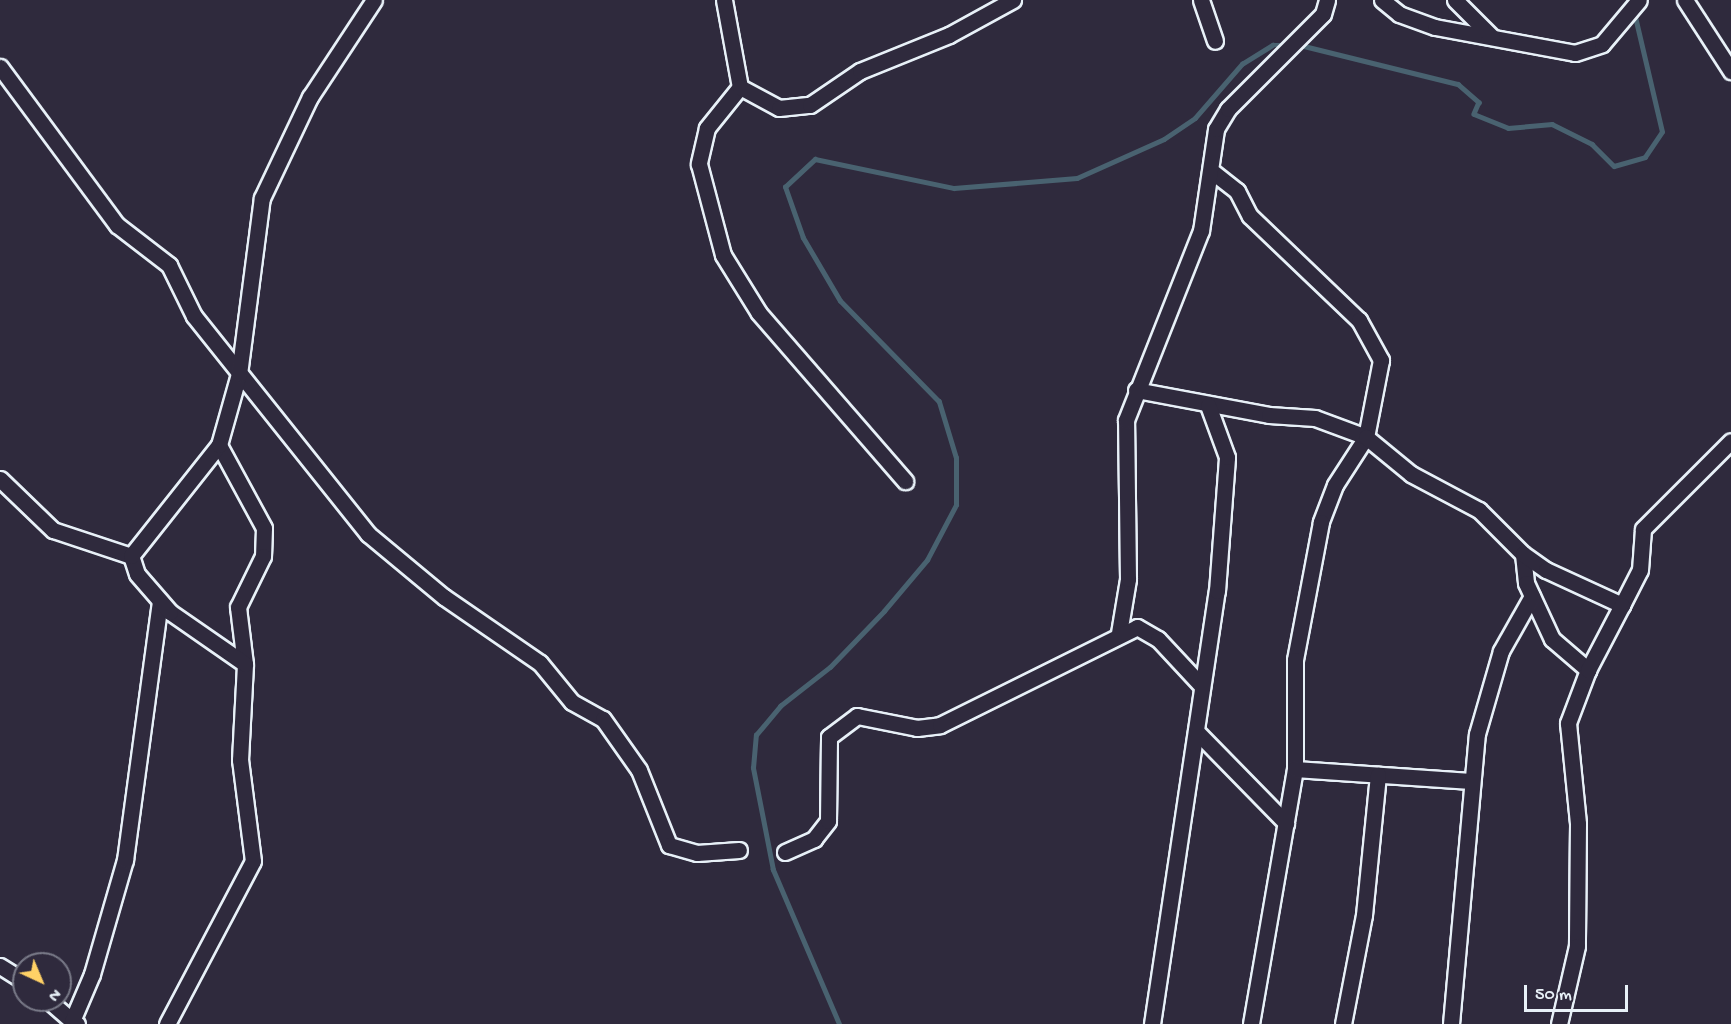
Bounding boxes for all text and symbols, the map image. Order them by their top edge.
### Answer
north arrow [12,952,72,1012]
scale bar [1527,973,1630,1011]
text: N [43,983,64,1004]
text: 50 m [1535,985,1572,1006]

